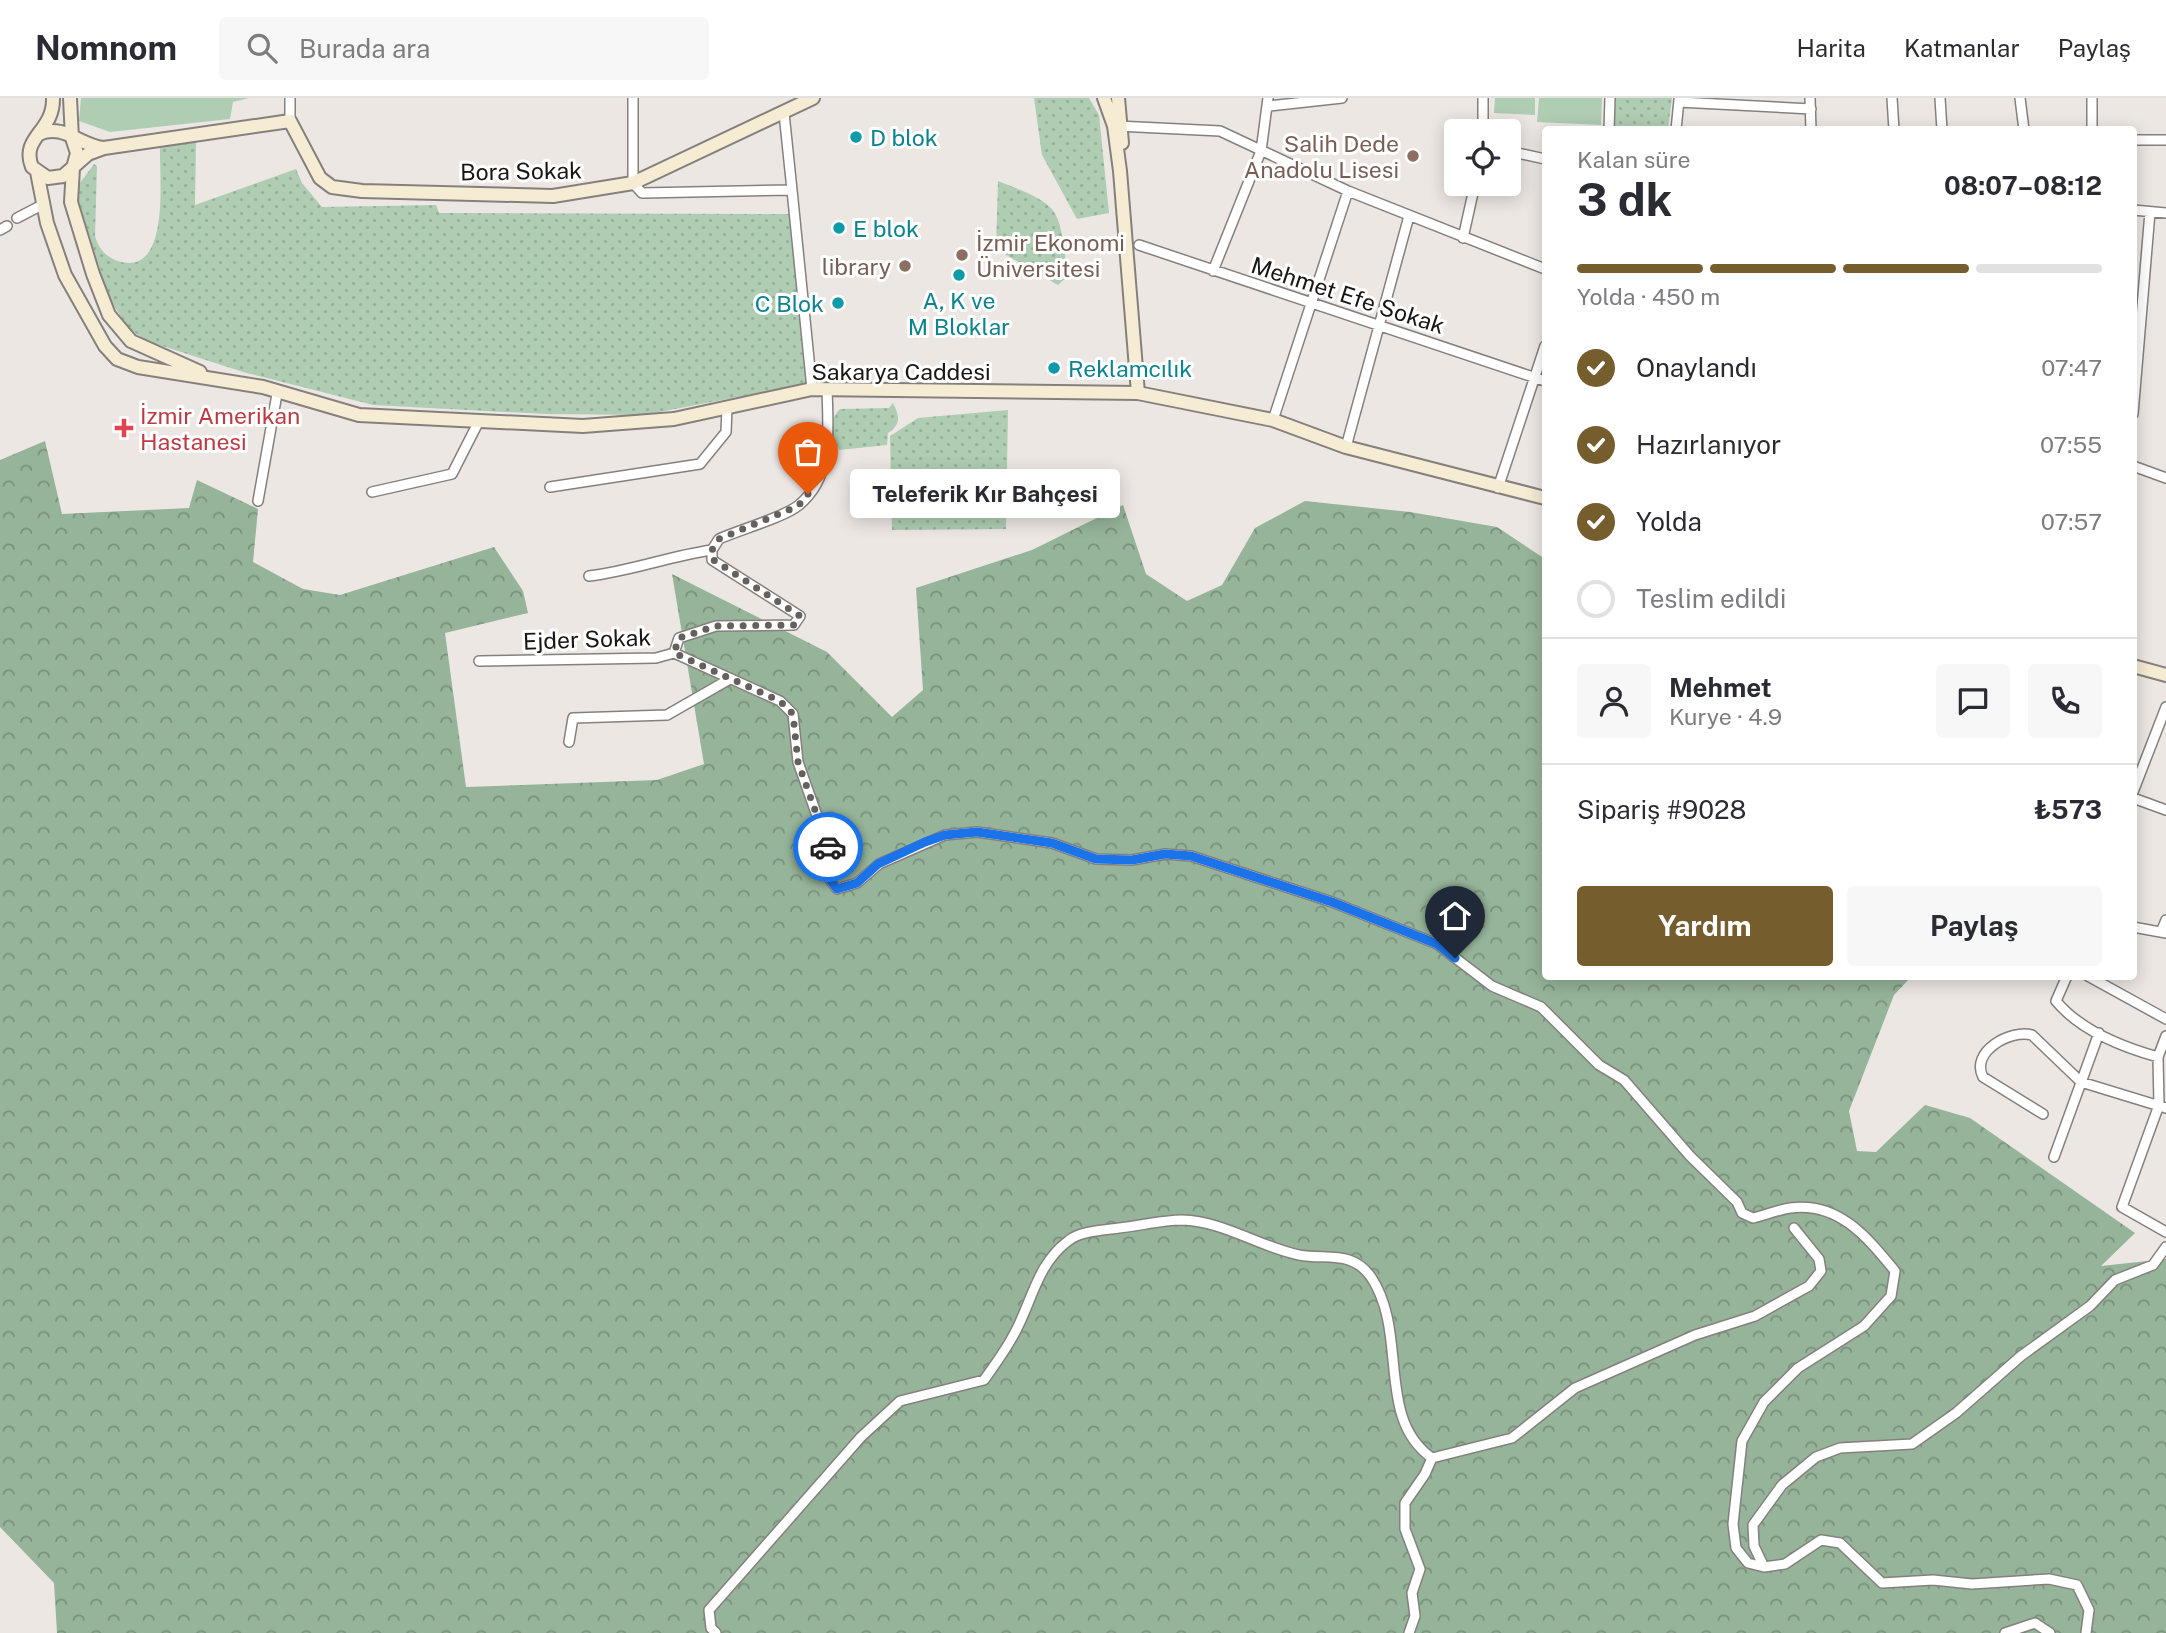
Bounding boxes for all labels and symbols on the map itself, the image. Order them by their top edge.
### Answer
place label: D blok [870,124,938,151]
marker: D blok [848,129,864,145]
place label: Salih Dede Anadolu Lisesi [1244,130,1399,183]
marker: Salih Dede Anadolu Lisesi [1405,148,1421,164]
street label: Bora Sokak [460,156,582,186]
place label: E blok [853,215,919,242]
marker: E blok [831,220,847,236]
place label: İzmir Ekonomi Üniversitesi [976,229,1125,282]
marker: İzmir Ekonomi Üniversitesi [954,247,970,263]
street label: Mehmet Efe Sokak [1248,251,1448,339]
place label: library [822,253,891,280]
marker: library [897,258,913,274]
marker: A, K ve M Bloklar [951,267,967,283]
place label: A, K ve M Bloklar [908,287,1010,340]
place label: C Blok [755,290,824,317]
marker: C Blok [830,295,846,311]
place label: Reklamcılık [1068,355,1192,382]
street label: Sakarya Caddesi [811,358,991,385]
marker: Reklamcılık [1046,360,1062,376]
place label: İzmir Amerikan Hastanesi [140,402,300,455]
marker: İzmir Amerikan Hastanesi [114,418,134,438]
pin [778,422,838,494]
callout: Teleferik Kır Bahçesi [850,470,1120,518]
street label: Ejder Sokak [522,623,652,655]
courier [793,812,863,882]
pin [1425,886,1485,958]

